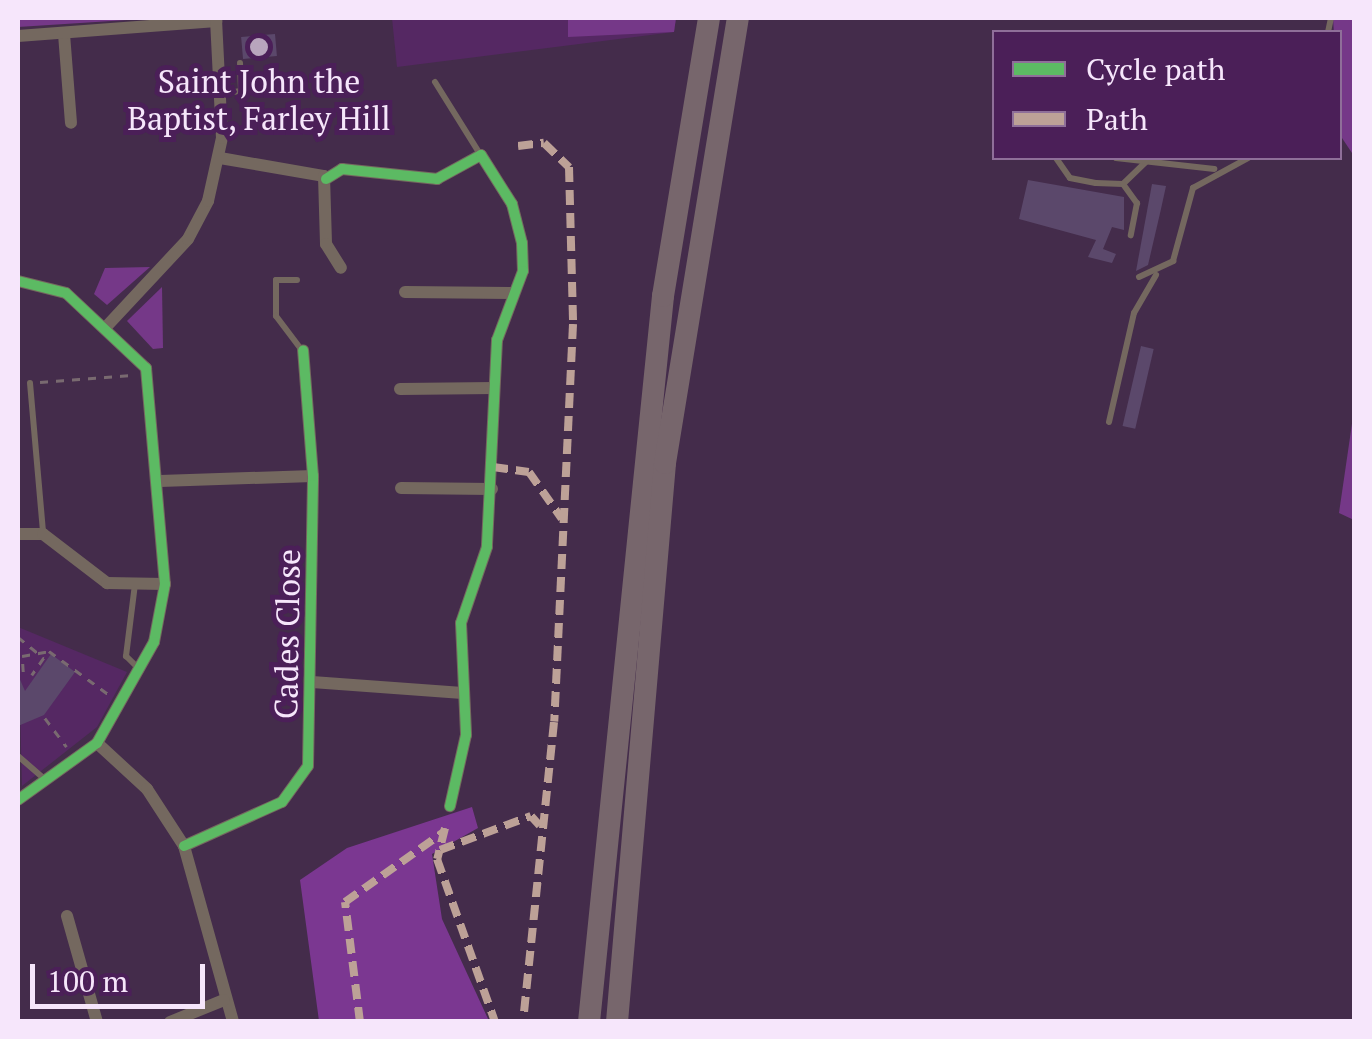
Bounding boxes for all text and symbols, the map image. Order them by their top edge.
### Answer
legend [992,30,1342,160]
marker: Saint John the Baptist, Farley Hill [248,36,270,58]
text: Cycle path [1086,49,1225,89]
place label: Saint John the Baptist, Farley Hill [127,63,391,138]
text: Path [1086,99,1148,139]
street label: Cades Close [266,549,308,719]
scale bar [35,944,210,1006]
text: 100 m [47,961,128,1001]

